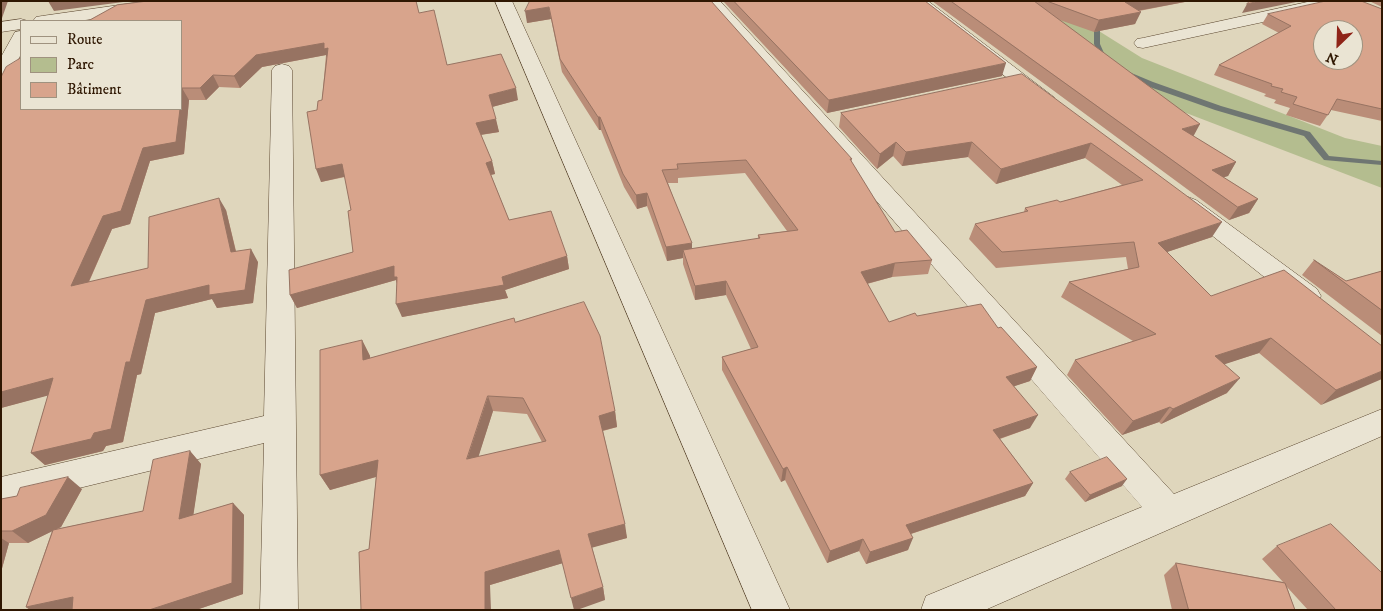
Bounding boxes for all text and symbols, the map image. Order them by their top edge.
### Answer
legend [20,20,182,110]
north arrow [1313,20,1363,70]
text: Route [67,30,102,49]
text: N [1323,47,1341,68]
text: Parc [67,55,94,74]
text: Bâtiment [67,80,122,99]

